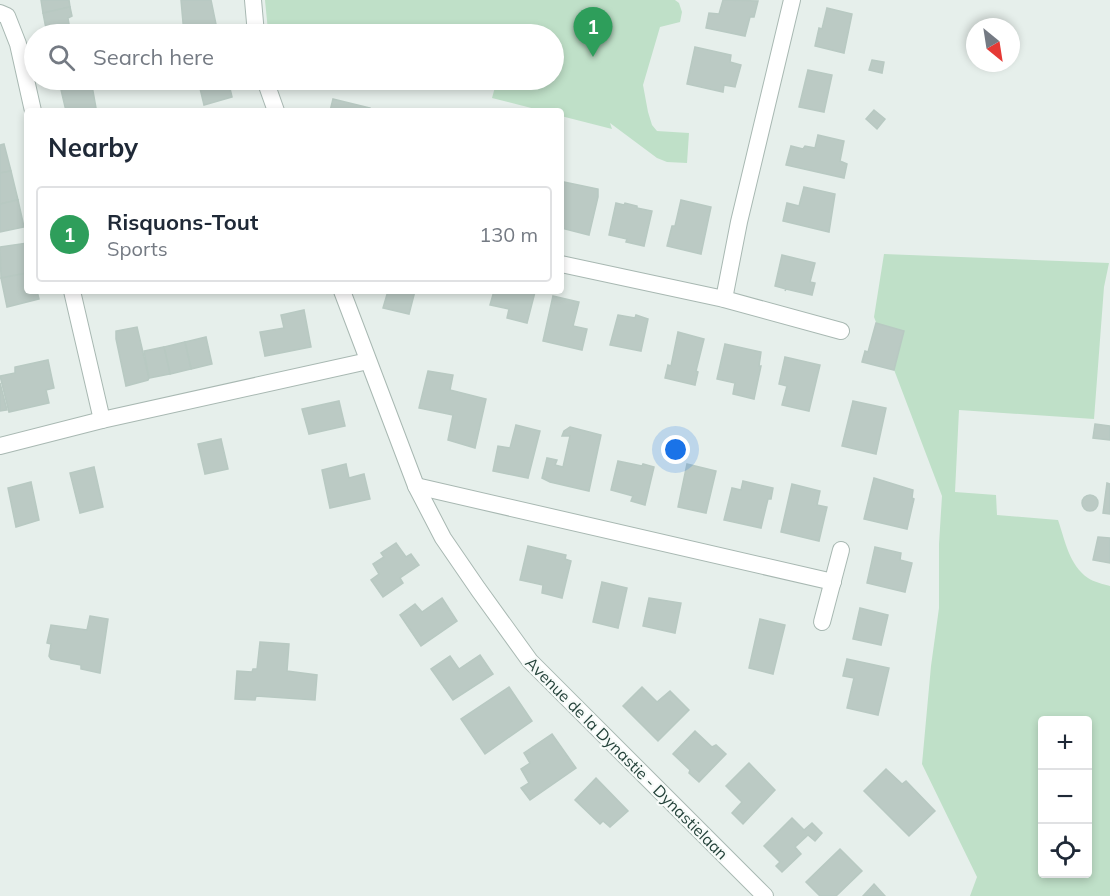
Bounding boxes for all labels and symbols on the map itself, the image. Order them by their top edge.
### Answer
pin: 1 [574,8,612,57]
north arrow [966,18,1020,72]
your location [661,435,690,464]
street label: Avenue de la Dynastie - Dynastielaan [522,653,732,863]

